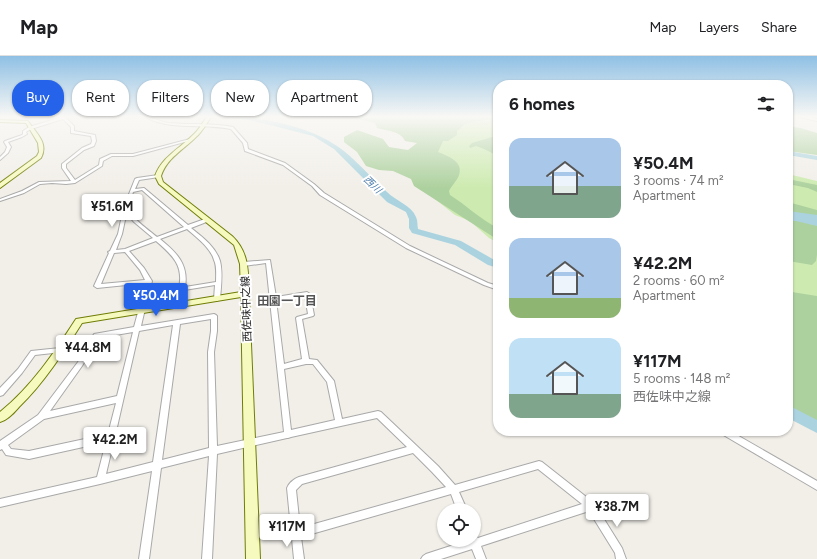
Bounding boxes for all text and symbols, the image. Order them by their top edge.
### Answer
text: Map [20,16,58,39]
text: Map [649,19,677,36]
text: Layers [699,19,739,36]
text: Share [761,19,797,36]
chip: Buy [12,80,64,116]
chip: Rent [72,80,129,116]
chip: Filters [137,80,203,116]
chip: New [211,80,269,116]
chip: Apartment [277,80,372,116]
icon: filters [755,93,777,115]
text: 6 homes [509,94,575,114]
text: ¥50.4M [633,153,694,173]
icon: home [541,154,589,202]
water label: 西川 [361,173,385,197]
text: 3 rooms · 74 m² [633,173,724,188]
text: Apartment [633,188,696,203]
pin: ¥51.6M [79,194,145,228]
text: ¥51.6M [91,199,133,214]
text: ¥42.2M [633,253,692,273]
icon: home [541,254,589,302]
text: 2 rooms · 60 m² [633,273,724,288]
street label: 西佐味中之線 [239,276,254,342]
pin: ¥50.4M [123,283,189,317]
text: ¥50.4M [133,288,179,303]
text: Apartment [633,288,696,303]
district label: 田園一丁目 [257,294,317,308]
pin: ¥44.8M [55,335,121,369]
text: ¥44.8M [65,340,111,355]
text: ¥117M [633,351,682,371]
icon: home [541,354,589,402]
text: 5 rooms · 148 m² [633,371,730,386]
text: 西佐味中之線 [633,389,711,404]
pin: ¥42.2M [82,427,148,461]
text: ¥42.2M [92,432,138,447]
pin: ¥38.7M [584,494,650,528]
text: ¥38.7M [595,499,639,514]
map controls [437,503,481,547]
button: locate [437,503,481,547]
pin: ¥117M [259,514,315,548]
text: ¥117M [268,519,306,534]

